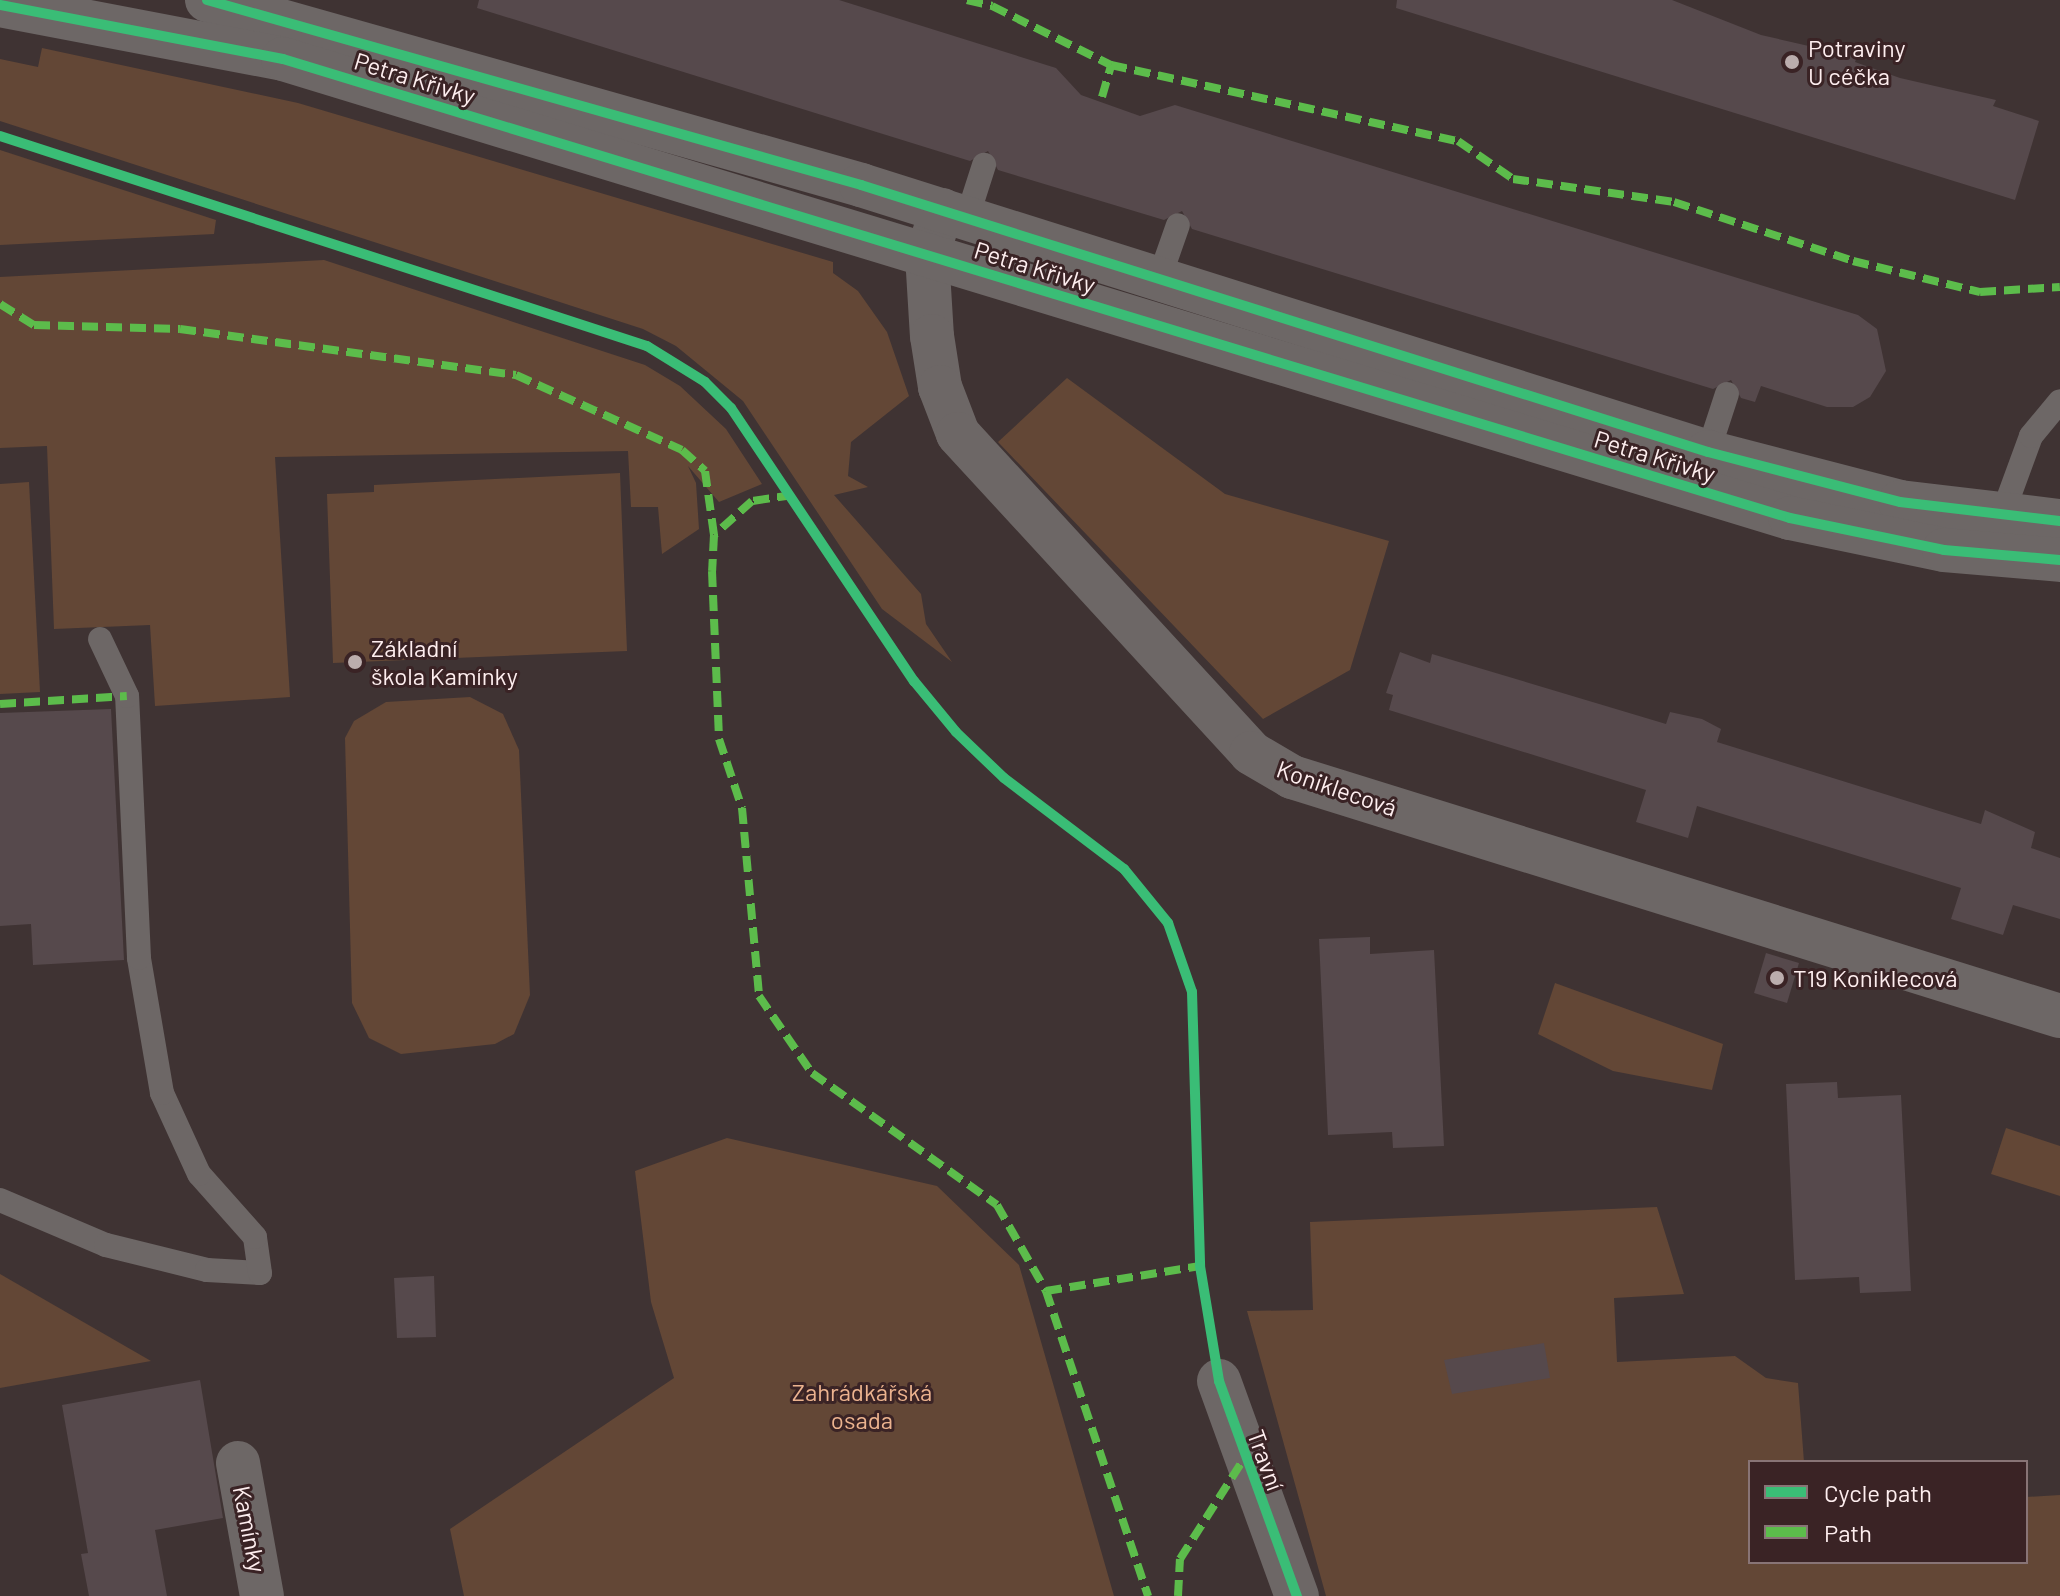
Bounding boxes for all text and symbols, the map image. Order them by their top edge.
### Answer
place label: Potraviny U céčka [1808,34,1906,90]
street label: Petra Křivky [351,46,479,110]
marker: Potraviny U céčka [1783,53,1801,71]
street label: Petra Křivky [971,235,1099,299]
street label: Petra Křivky [1591,424,1719,488]
place label: Základní škola Kamínky [371,634,518,690]
marker: Základní škola Kamínky [346,653,364,671]
street label: Koniklecová [1273,754,1401,822]
place label: T19 Koniklecová [1793,964,1958,992]
marker: T19 Koniklecová [1768,969,1786,987]
park label: Zahrádkářská osada [792,1378,932,1434]
street label: Travní [1242,1426,1290,1494]
legend [1748,1460,2028,1564]
text: Cycle path [1824,1478,1932,1507]
street label: Kamínky [227,1483,273,1575]
text: Path [1824,1518,1872,1547]

